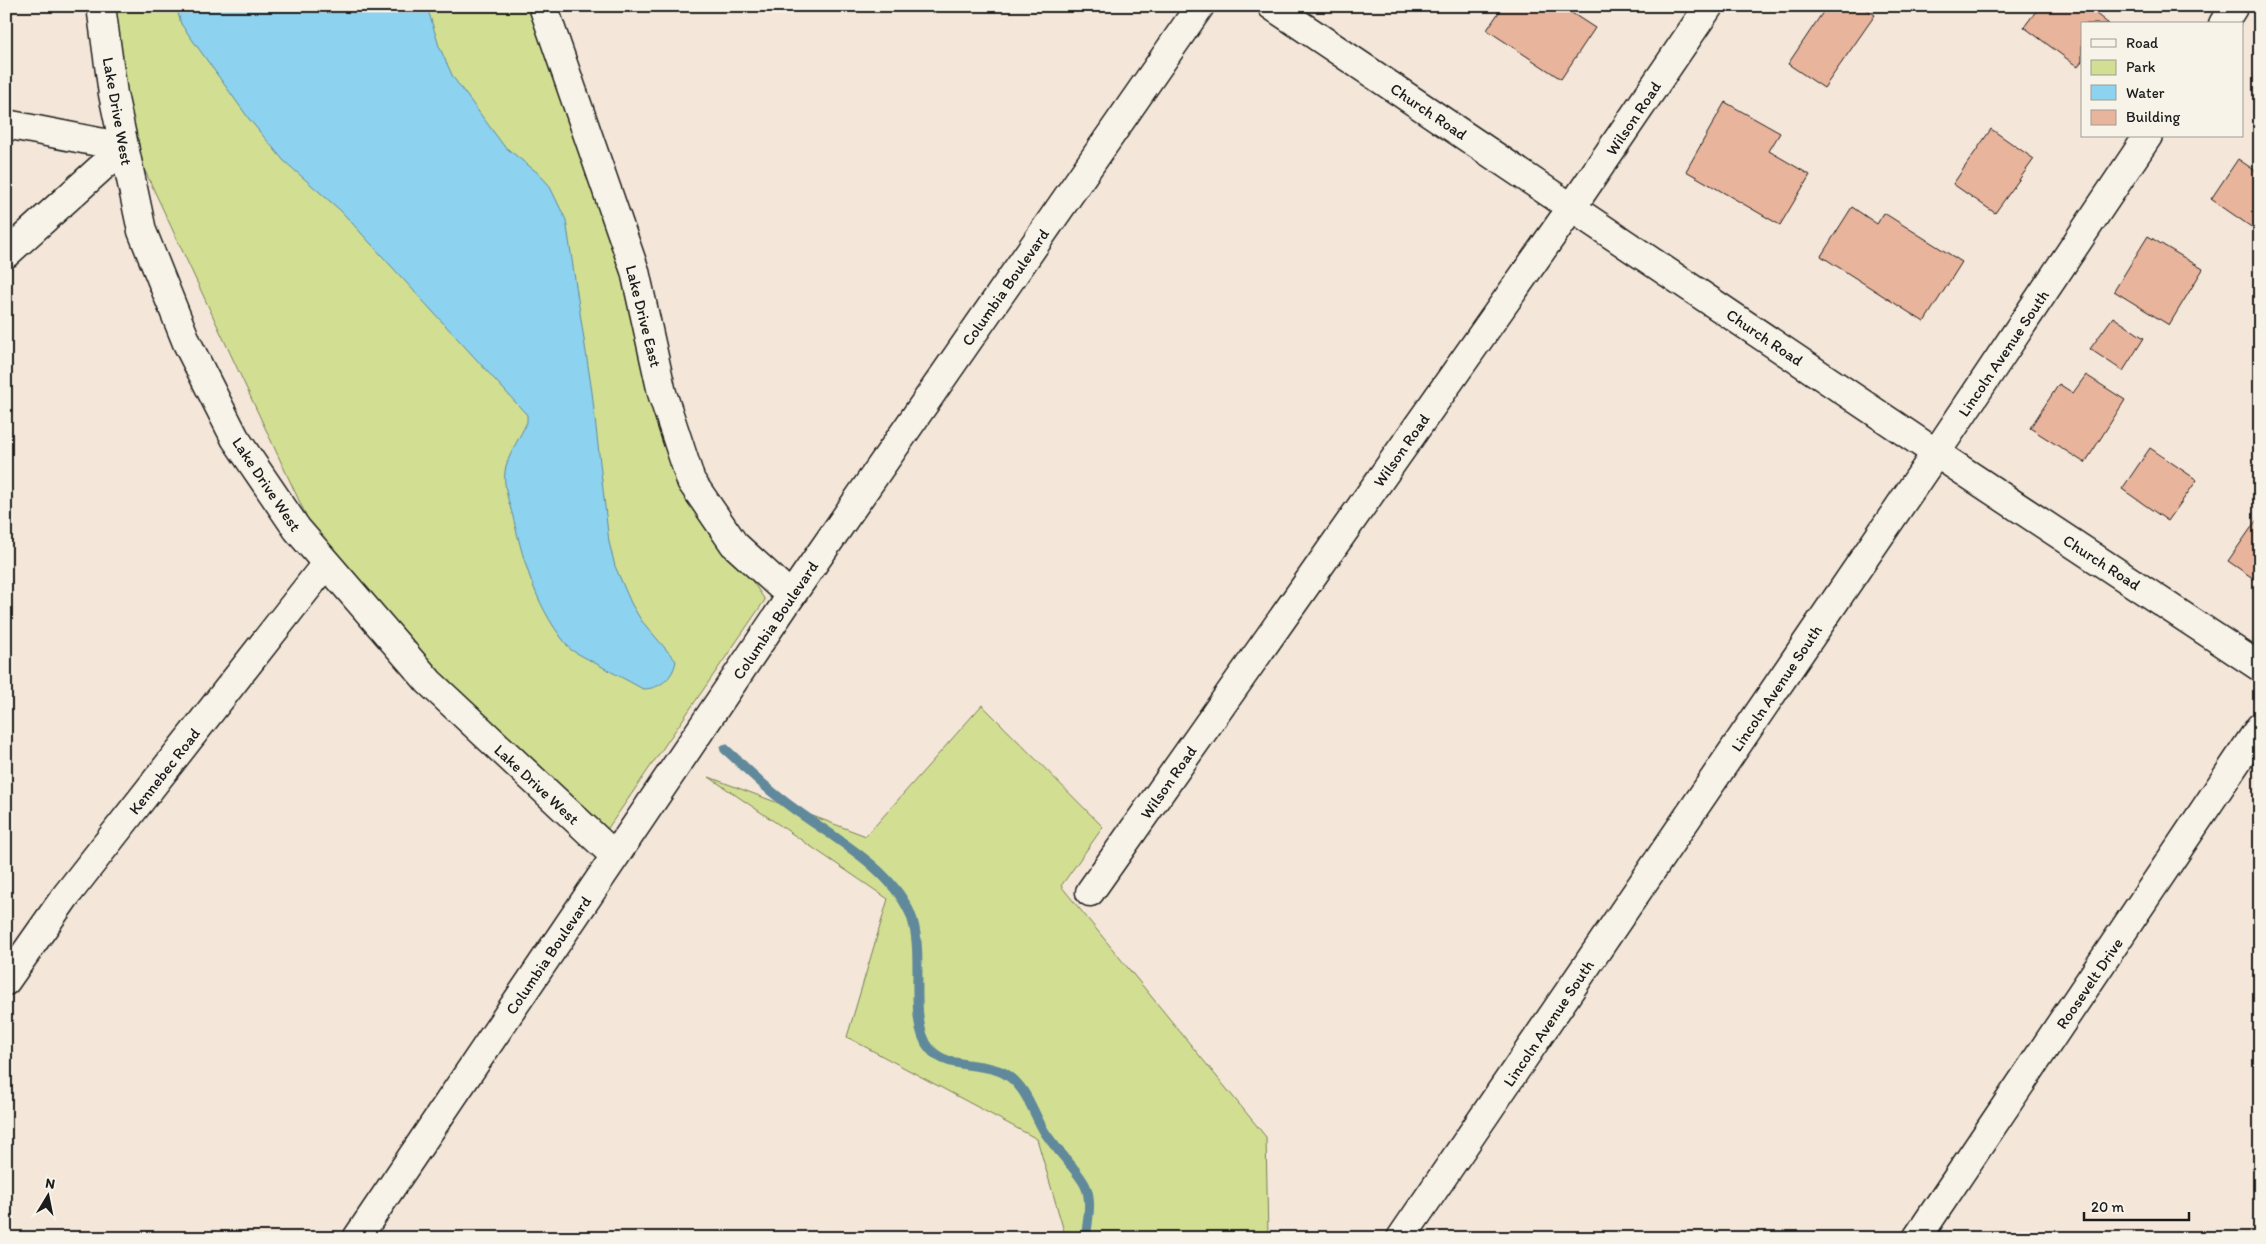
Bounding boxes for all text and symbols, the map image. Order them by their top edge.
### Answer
legend [2081,22,2244,138]
text: Road [2126,34,2159,52]
street label: Lake Drive West [99,56,136,166]
text: Park [2126,58,2156,76]
street label: Wilson Road [1602,78,1665,159]
street label: Church Road [1387,79,1471,144]
text: Water [2126,84,2165,102]
text: Building [2126,108,2180,126]
street label: Columbia Boulevard [958,225,1053,350]
street label: Lake Drive East [622,263,665,369]
street label: Lincoln Avenue South [1954,286,2053,420]
street label: Church Road [1723,305,1807,370]
street label: Wilson Road [1369,410,1434,491]
street label: Lake Drive West [228,434,305,535]
street label: Church Road [2060,530,2144,595]
street label: Columbia Boulevard [729,557,822,683]
street label: Lincoln Avenue South [1727,621,1826,755]
street label: Kennebec Road [125,724,204,818]
street label: Lake Drive West [490,740,583,829]
street label: Wilson Road [1136,742,1201,823]
street label: Columbia Boulevard [502,892,595,1018]
street label: Roosevelt Drive [2052,934,2127,1032]
street label: Lincoln Avenue South [1499,956,1598,1090]
north arrow [22,1172,72,1222]
text: N [44,1174,56,1193]
scale bar [2084,1189,2188,1221]
text: 20 m [2091,1198,2125,1216]

